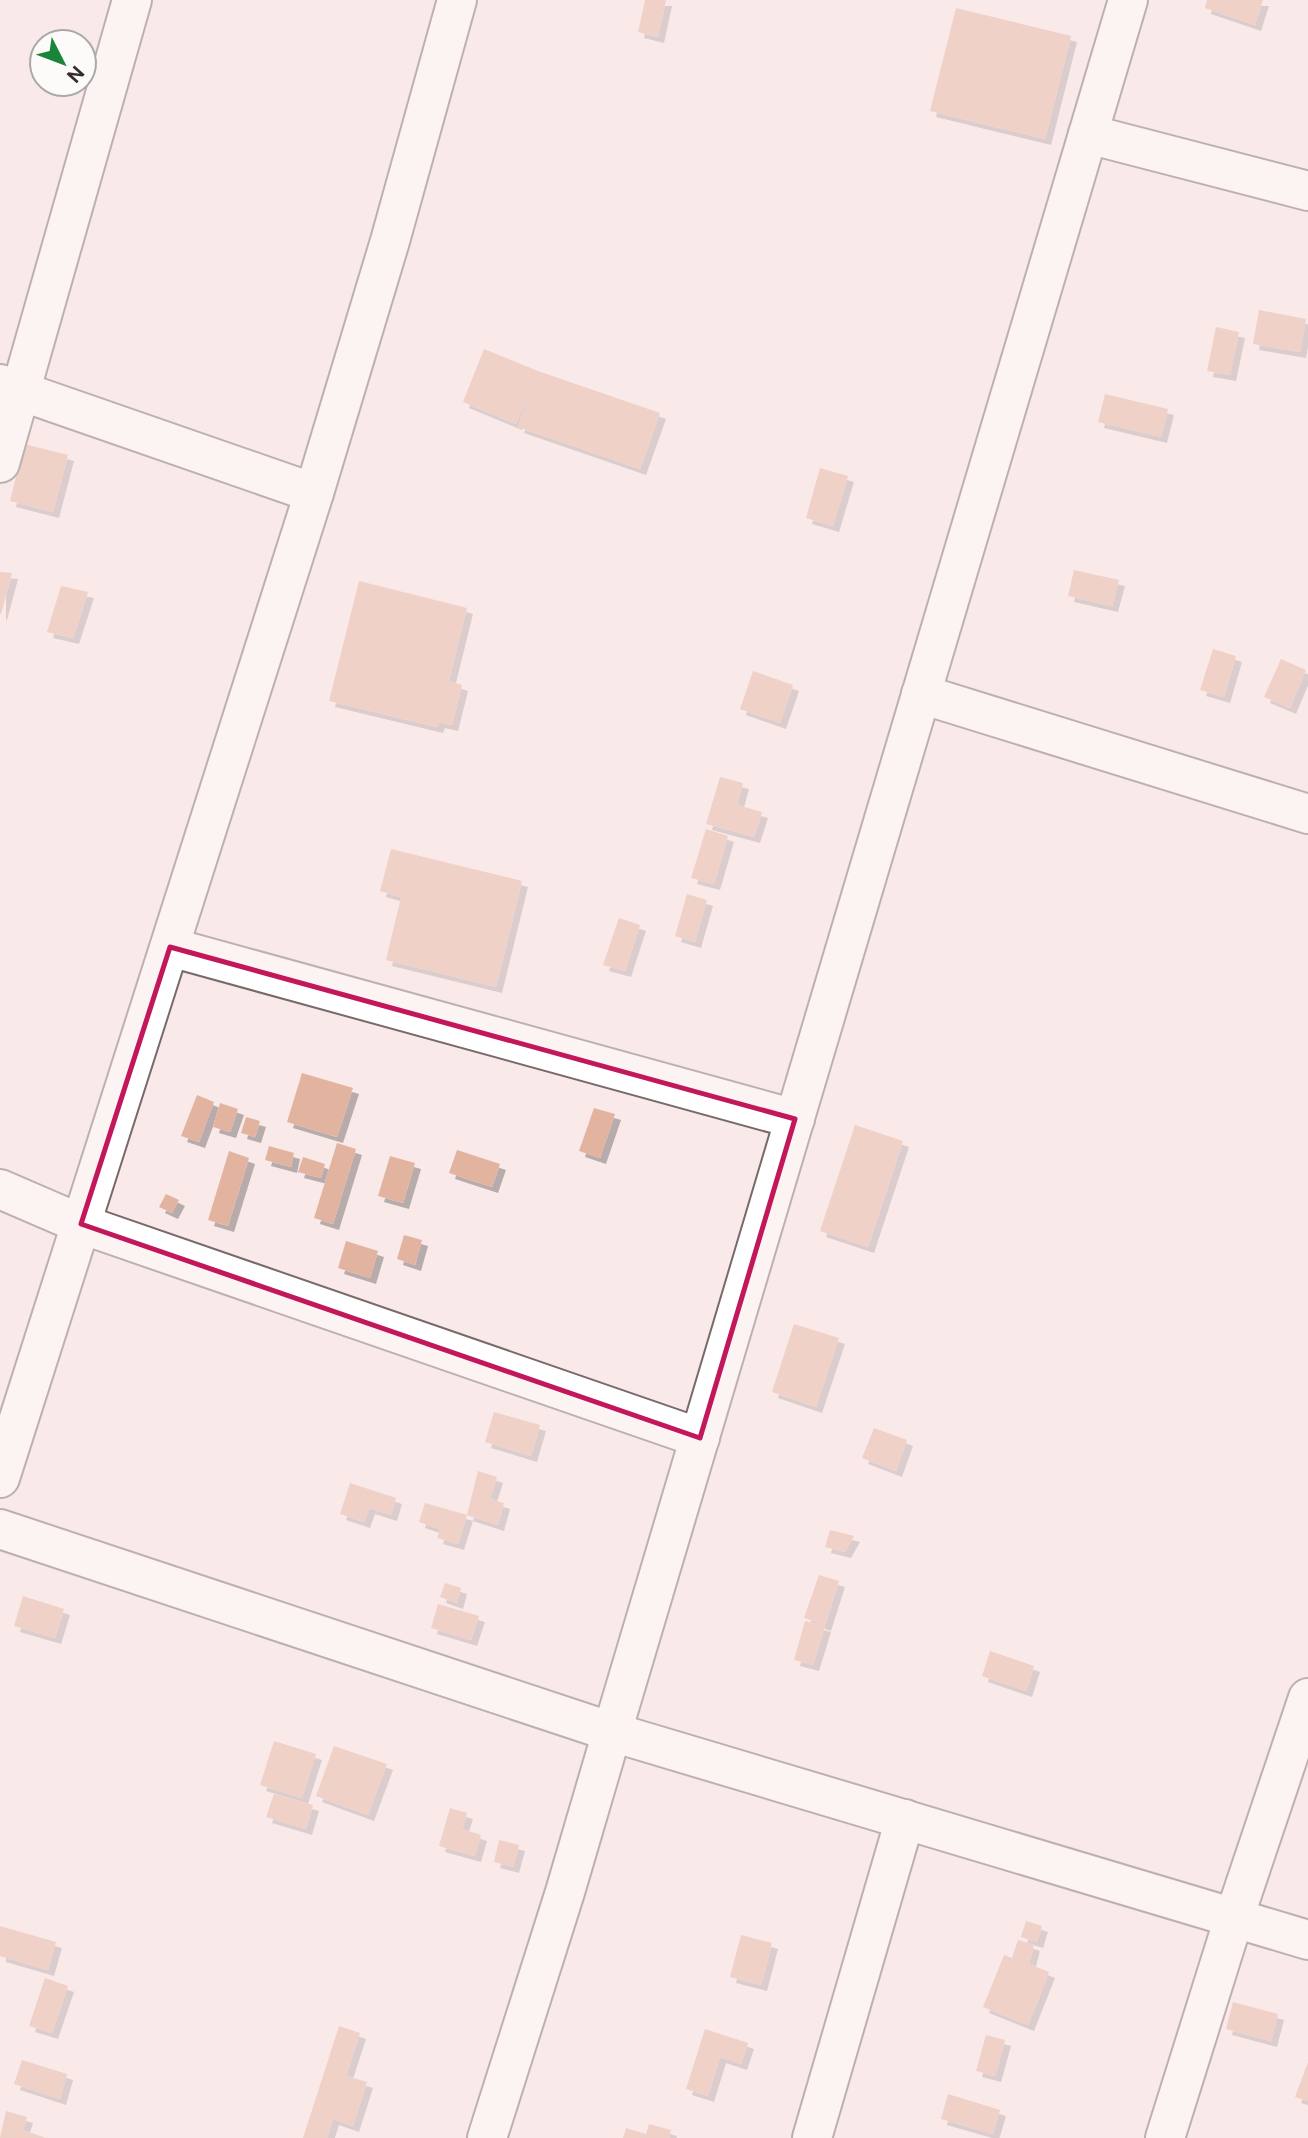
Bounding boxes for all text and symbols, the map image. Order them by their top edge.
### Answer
north arrow [28,28,98,98]
text: N [62,61,89,87]

